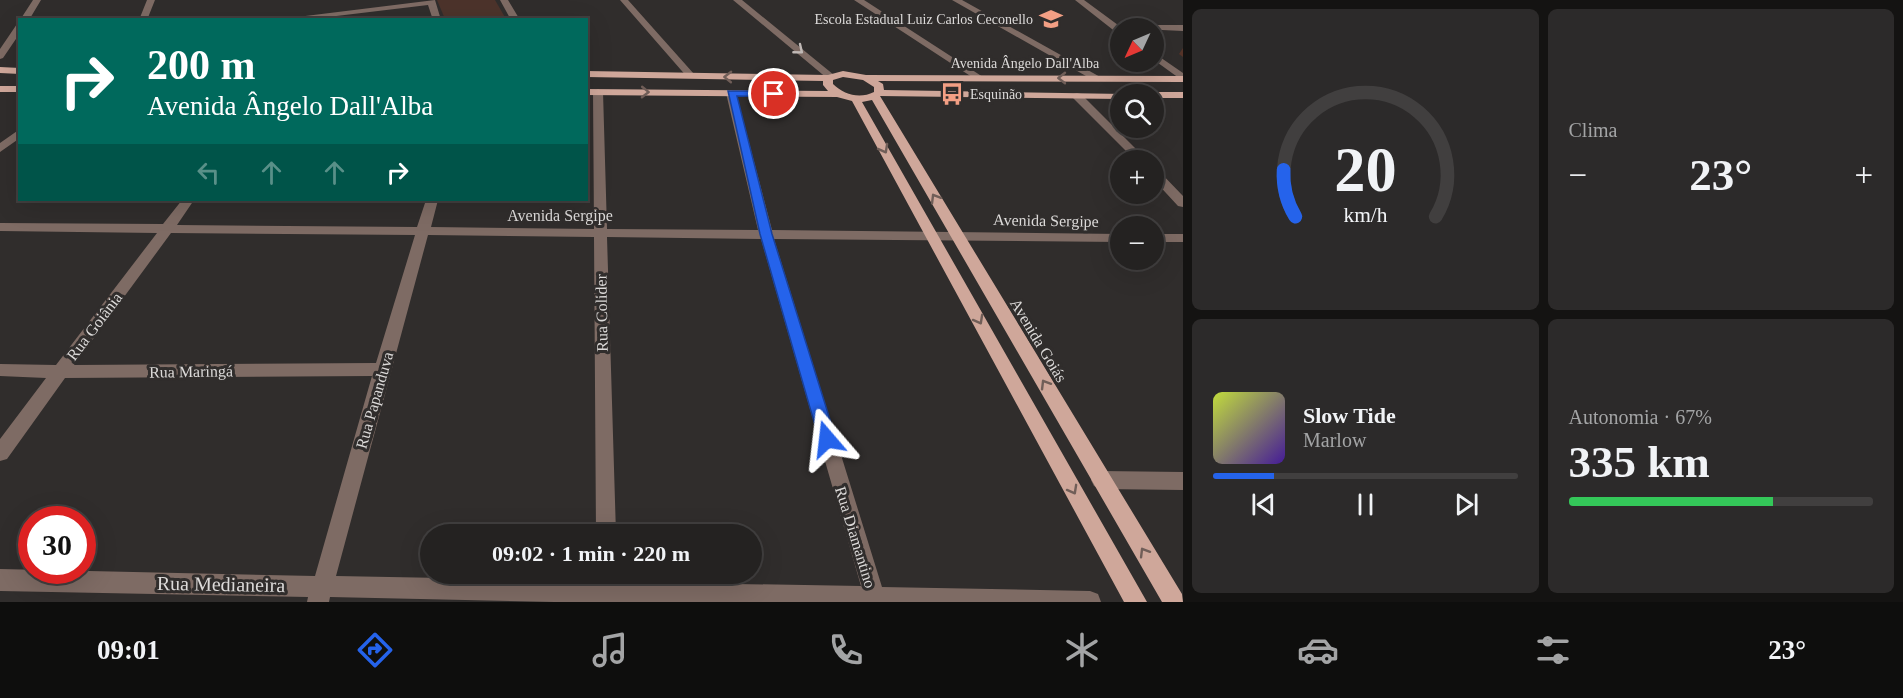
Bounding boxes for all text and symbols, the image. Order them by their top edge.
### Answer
school or university icon: Escola Estadual Luiz Carlos Ceconello [1038,6,1064,32]
place label: Escola Estadual Luiz Carlos Ceconello [815,12,1033,27]
north arrow [1110,18,1164,72]
map controls [1110,18,1164,270]
icon: right [48,42,126,120]
text: 200 m [147,42,256,88]
one-way arrow [792,43,803,54]
street label: Avenida Ângelo Dall'Alba [951,55,1100,71]
pin [748,68,799,119]
one-way arrow [723,70,732,83]
one-way arrow [1057,72,1066,84]
icon: arrive [757,77,790,110]
bus stop icon: Esquinão [939,81,965,107]
button: search [1110,84,1164,138]
one-way arrow [640,86,649,99]
place label: Esquinão [970,87,1022,102]
text: Avenida Ângelo Dall'Alba [147,91,433,121]
text: Clima [1569,119,1617,141]
text: 20 [1334,135,1396,204]
one-way arrow [877,143,888,153]
button: + [1110,150,1164,204]
text: 23° [1689,150,1752,200]
icon: left [192,156,225,189]
icon: ahead [255,156,288,189]
icon: ahead [318,156,351,189]
icon: right [381,156,414,189]
text: − [1569,157,1587,193]
text: + [1854,157,1873,193]
one-way arrow [930,194,942,204]
text: km/h [1343,203,1388,227]
street label: Avenida Sergipe [507,207,613,225]
street label: Avenida Sergipe [993,211,1099,231]
button: − [1110,216,1164,270]
street label: Rua Colider [592,273,611,352]
street label: Rua Goiânia [63,289,125,364]
street label: Avenida Goiás [1007,295,1070,385]
one-way arrow [971,314,983,324]
street label: Rua Papanduva [353,350,397,451]
street label: Rua Maringá [149,362,233,382]
one-way arrow [1040,380,1052,390]
text: Slow Tide [1303,403,1396,428]
text: Autonomia · 67% [1569,406,1712,428]
position arrow [795,407,859,471]
text: Marlow [1303,429,1366,451]
text: 335 km [1569,437,1710,487]
street label: Rua Diamantino [832,484,879,590]
one-way arrow [1066,484,1078,494]
icon: previous [1247,488,1280,521]
icon: pause [1349,488,1382,521]
icon: next [1450,488,1483,521]
speed limit sign: 30 [18,506,96,584]
text: 09:02 · 1 min · 220 m [492,541,690,566]
one-way arrow [1139,548,1151,558]
street label: Rua Medianeira [157,572,285,596]
icon: directions [354,629,396,671]
icon: music [589,629,631,671]
icon: phone [825,629,867,671]
icon: climate [1061,629,1103,671]
icon: car [1297,629,1339,671]
icon: filters [1532,629,1574,671]
text: 09:01 [97,635,160,665]
text: 23° [1768,635,1806,665]

